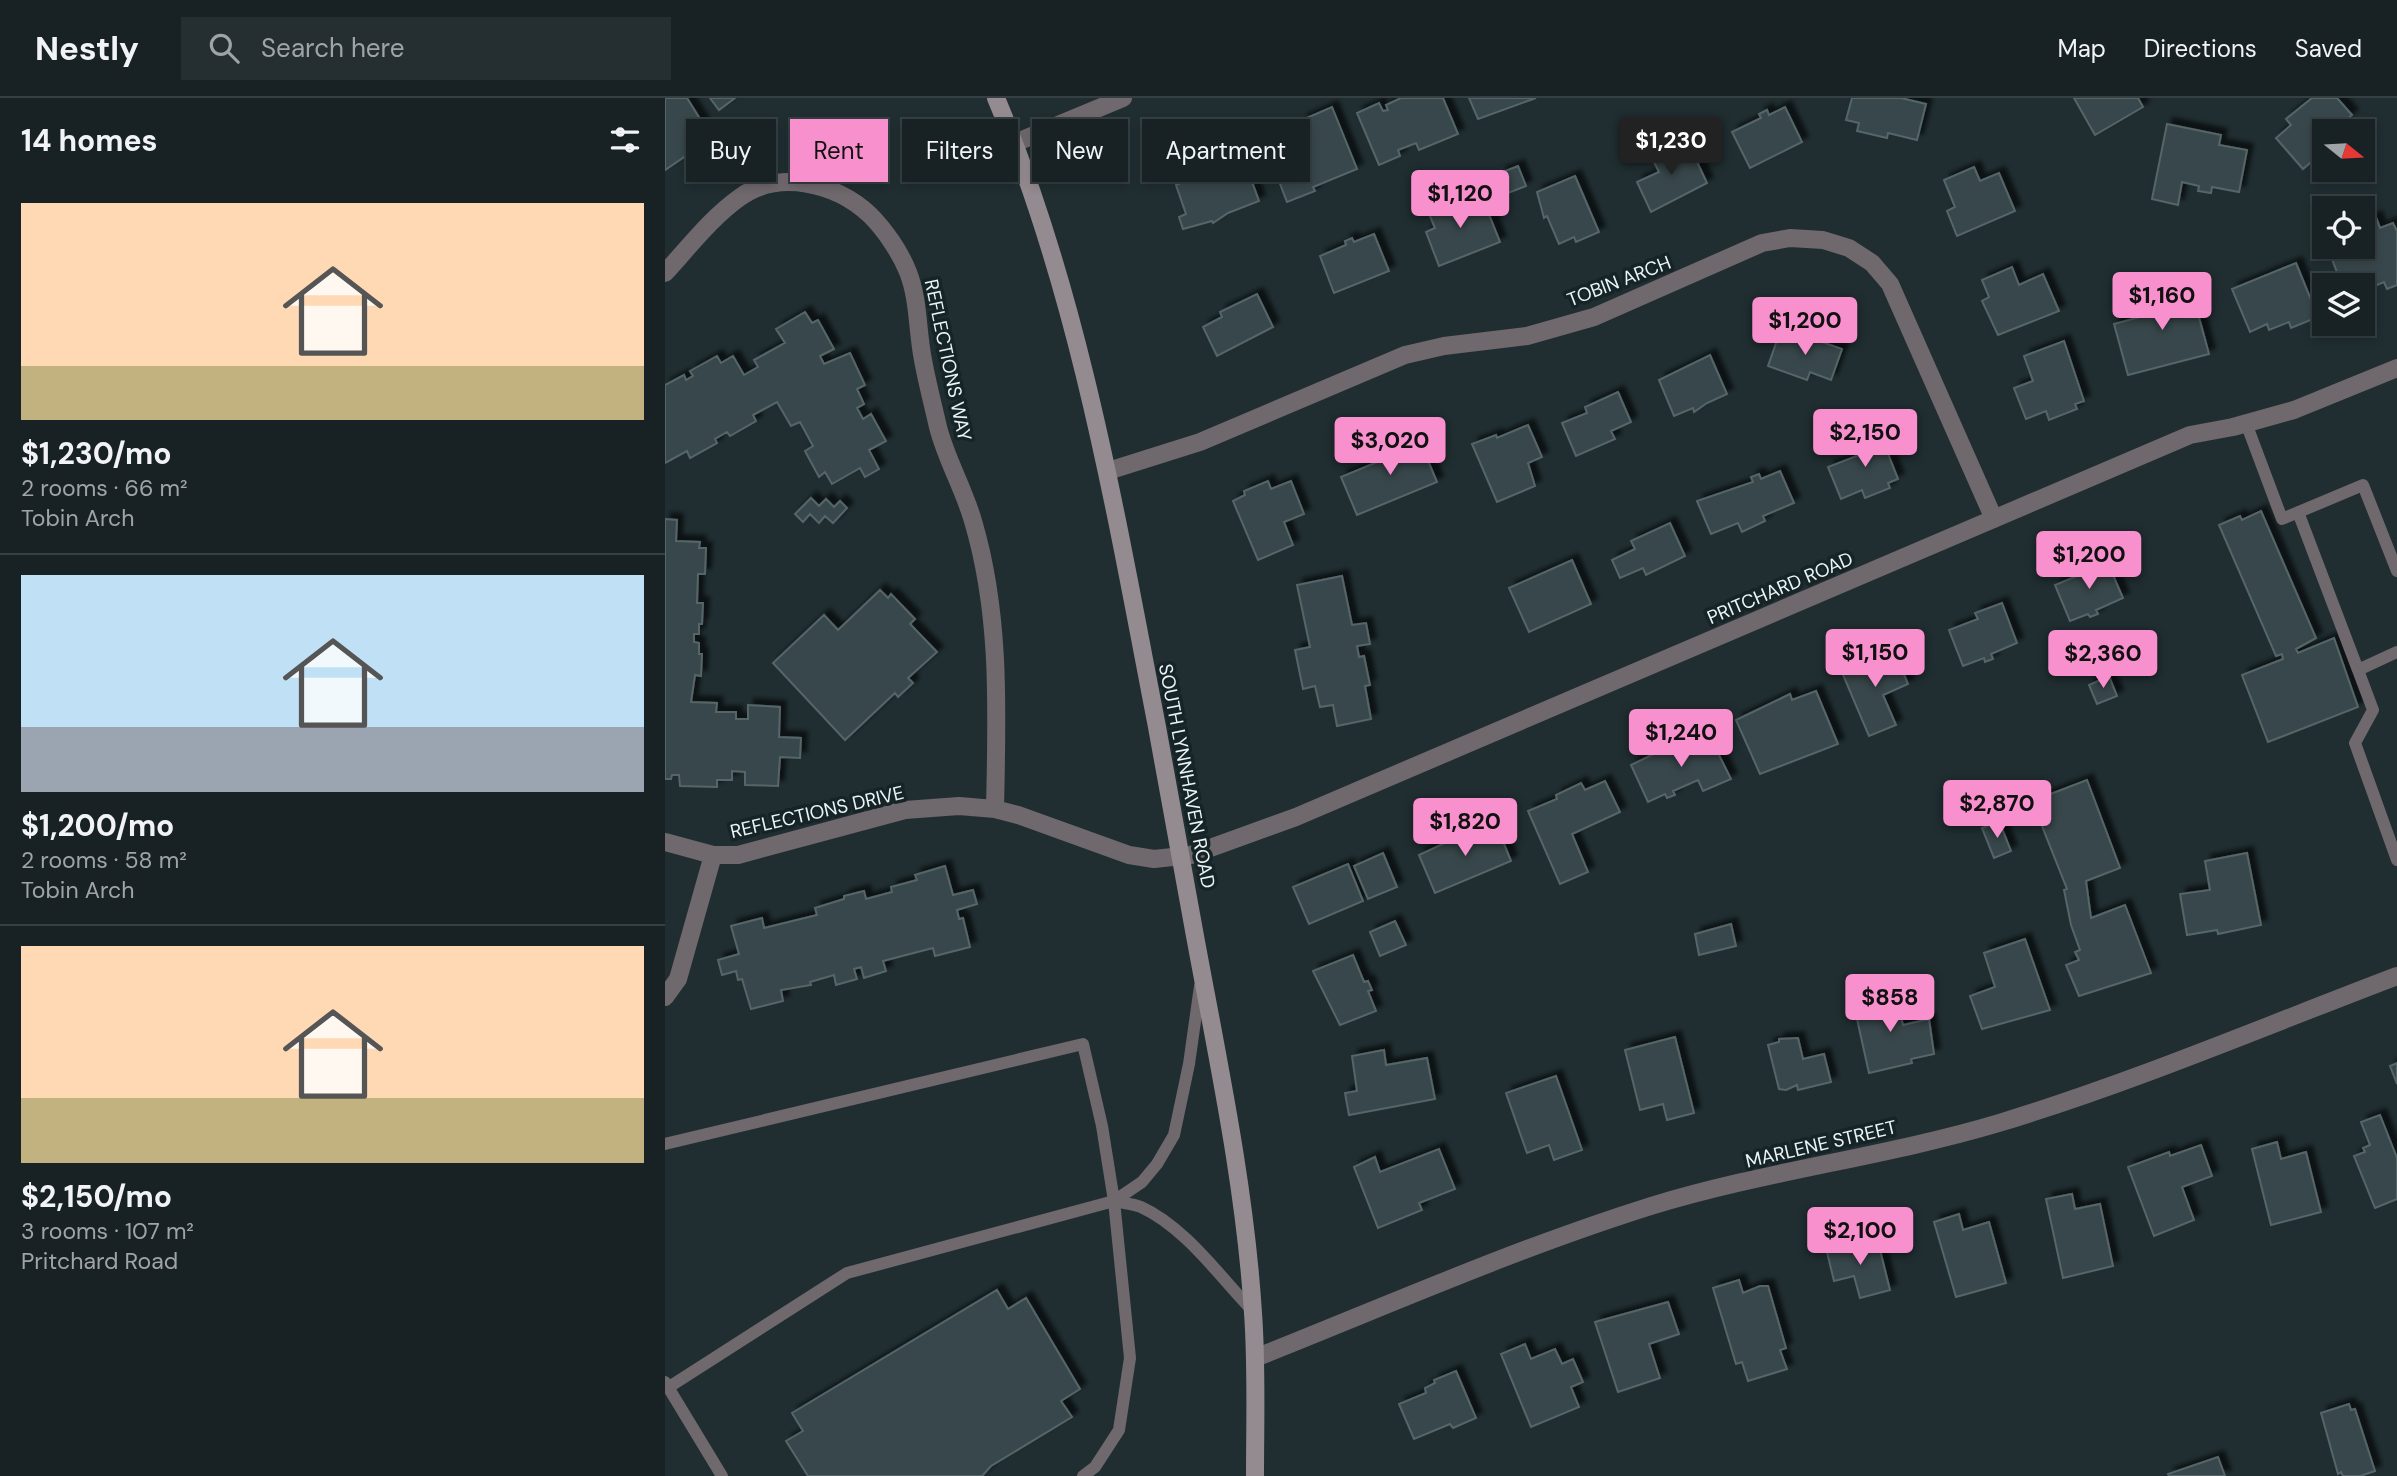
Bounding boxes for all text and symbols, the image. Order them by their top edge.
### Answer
search box [181,17,671,80]
text: Nestly [35,27,139,70]
icon: search [205,29,243,67]
text: Search here [261,31,405,65]
text: Map [2058,33,2106,64]
text: Directions [2144,33,2257,64]
text: Saved [2295,33,2362,64]
pin: $1,230 [1614,118,1728,177]
chip: Buy [686,119,776,182]
chip: Rent [790,119,888,182]
chip: Filters [902,119,1018,182]
chip: New [1032,119,1128,182]
chip: Apartment [1142,119,1310,182]
north arrow [2312,119,2375,182]
map controls [2312,119,2375,336]
text: 14 homes [21,121,158,160]
icon: filters [606,121,644,159]
text: $1,230 [1635,125,1707,155]
pin: $1,120 [1403,170,1517,230]
text: $1,120 [1427,178,1493,208]
button: locate [2312,196,2375,259]
icon: home [270,248,396,374]
street label: TOBIN ARCH [1564,250,1674,312]
pin: $1,160 [2105,272,2219,332]
button: layers [2312,273,2375,336]
street label: REFLECTIONS WAY [919,277,977,443]
text: $1,160 [2128,280,2196,310]
pin: $1,200 [1748,298,1862,357]
text: $1,200 [1768,305,1842,335]
pin: $2,150 [1808,410,1922,469]
text: $2,150 [1829,417,1901,447]
pin: $3,020 [1333,418,1447,477]
text: $3,020 [1351,425,1429,455]
text: $1,230/mo [21,434,172,473]
text: 2 rooms · 66 m² [21,473,188,503]
text: Tobin Arch [21,503,134,533]
pin: $1,200 [2032,532,2146,591]
text: $1,200 [2052,539,2126,569]
street label: PRITCHARD ROAD [1703,546,1857,630]
icon: home [270,620,396,746]
pin: $1,150 [1818,630,1932,689]
pin: $2,360 [2046,630,2160,690]
text: $1,150 [1842,637,1908,667]
text: $2,360 [2064,638,2142,668]
street label: SOUTH LYNNHAVEN ROAD [1153,662,1221,890]
pin: $1,240 [1624,710,1738,769]
text: $1,240 [1645,717,1717,747]
street label: REFLECTIONS DRIVE [728,780,906,844]
pin: $2,870 [1940,780,2054,840]
text: $2,870 [1959,788,2035,818]
pin: $1,820 [1408,798,1522,858]
text: $1,200/mo [21,806,174,845]
text: $1,820 [1429,806,1501,836]
text: 2 rooms · 58 m² [21,845,187,875]
text: Tobin Arch [21,875,134,905]
pin: $858 [1849,974,1931,1034]
text: $858 [1861,982,1919,1012]
icon: home [270,991,396,1117]
street label: MARLENE STREET [1743,1114,1899,1174]
text: $2,150/mo [21,1177,172,1216]
pin: $2,100 [1803,1208,1917,1267]
text: $2,100 [1823,1215,1897,1245]
text: 3 rooms · 107 m² [21,1216,194,1246]
text: Pritchard Road [21,1246,178,1276]

